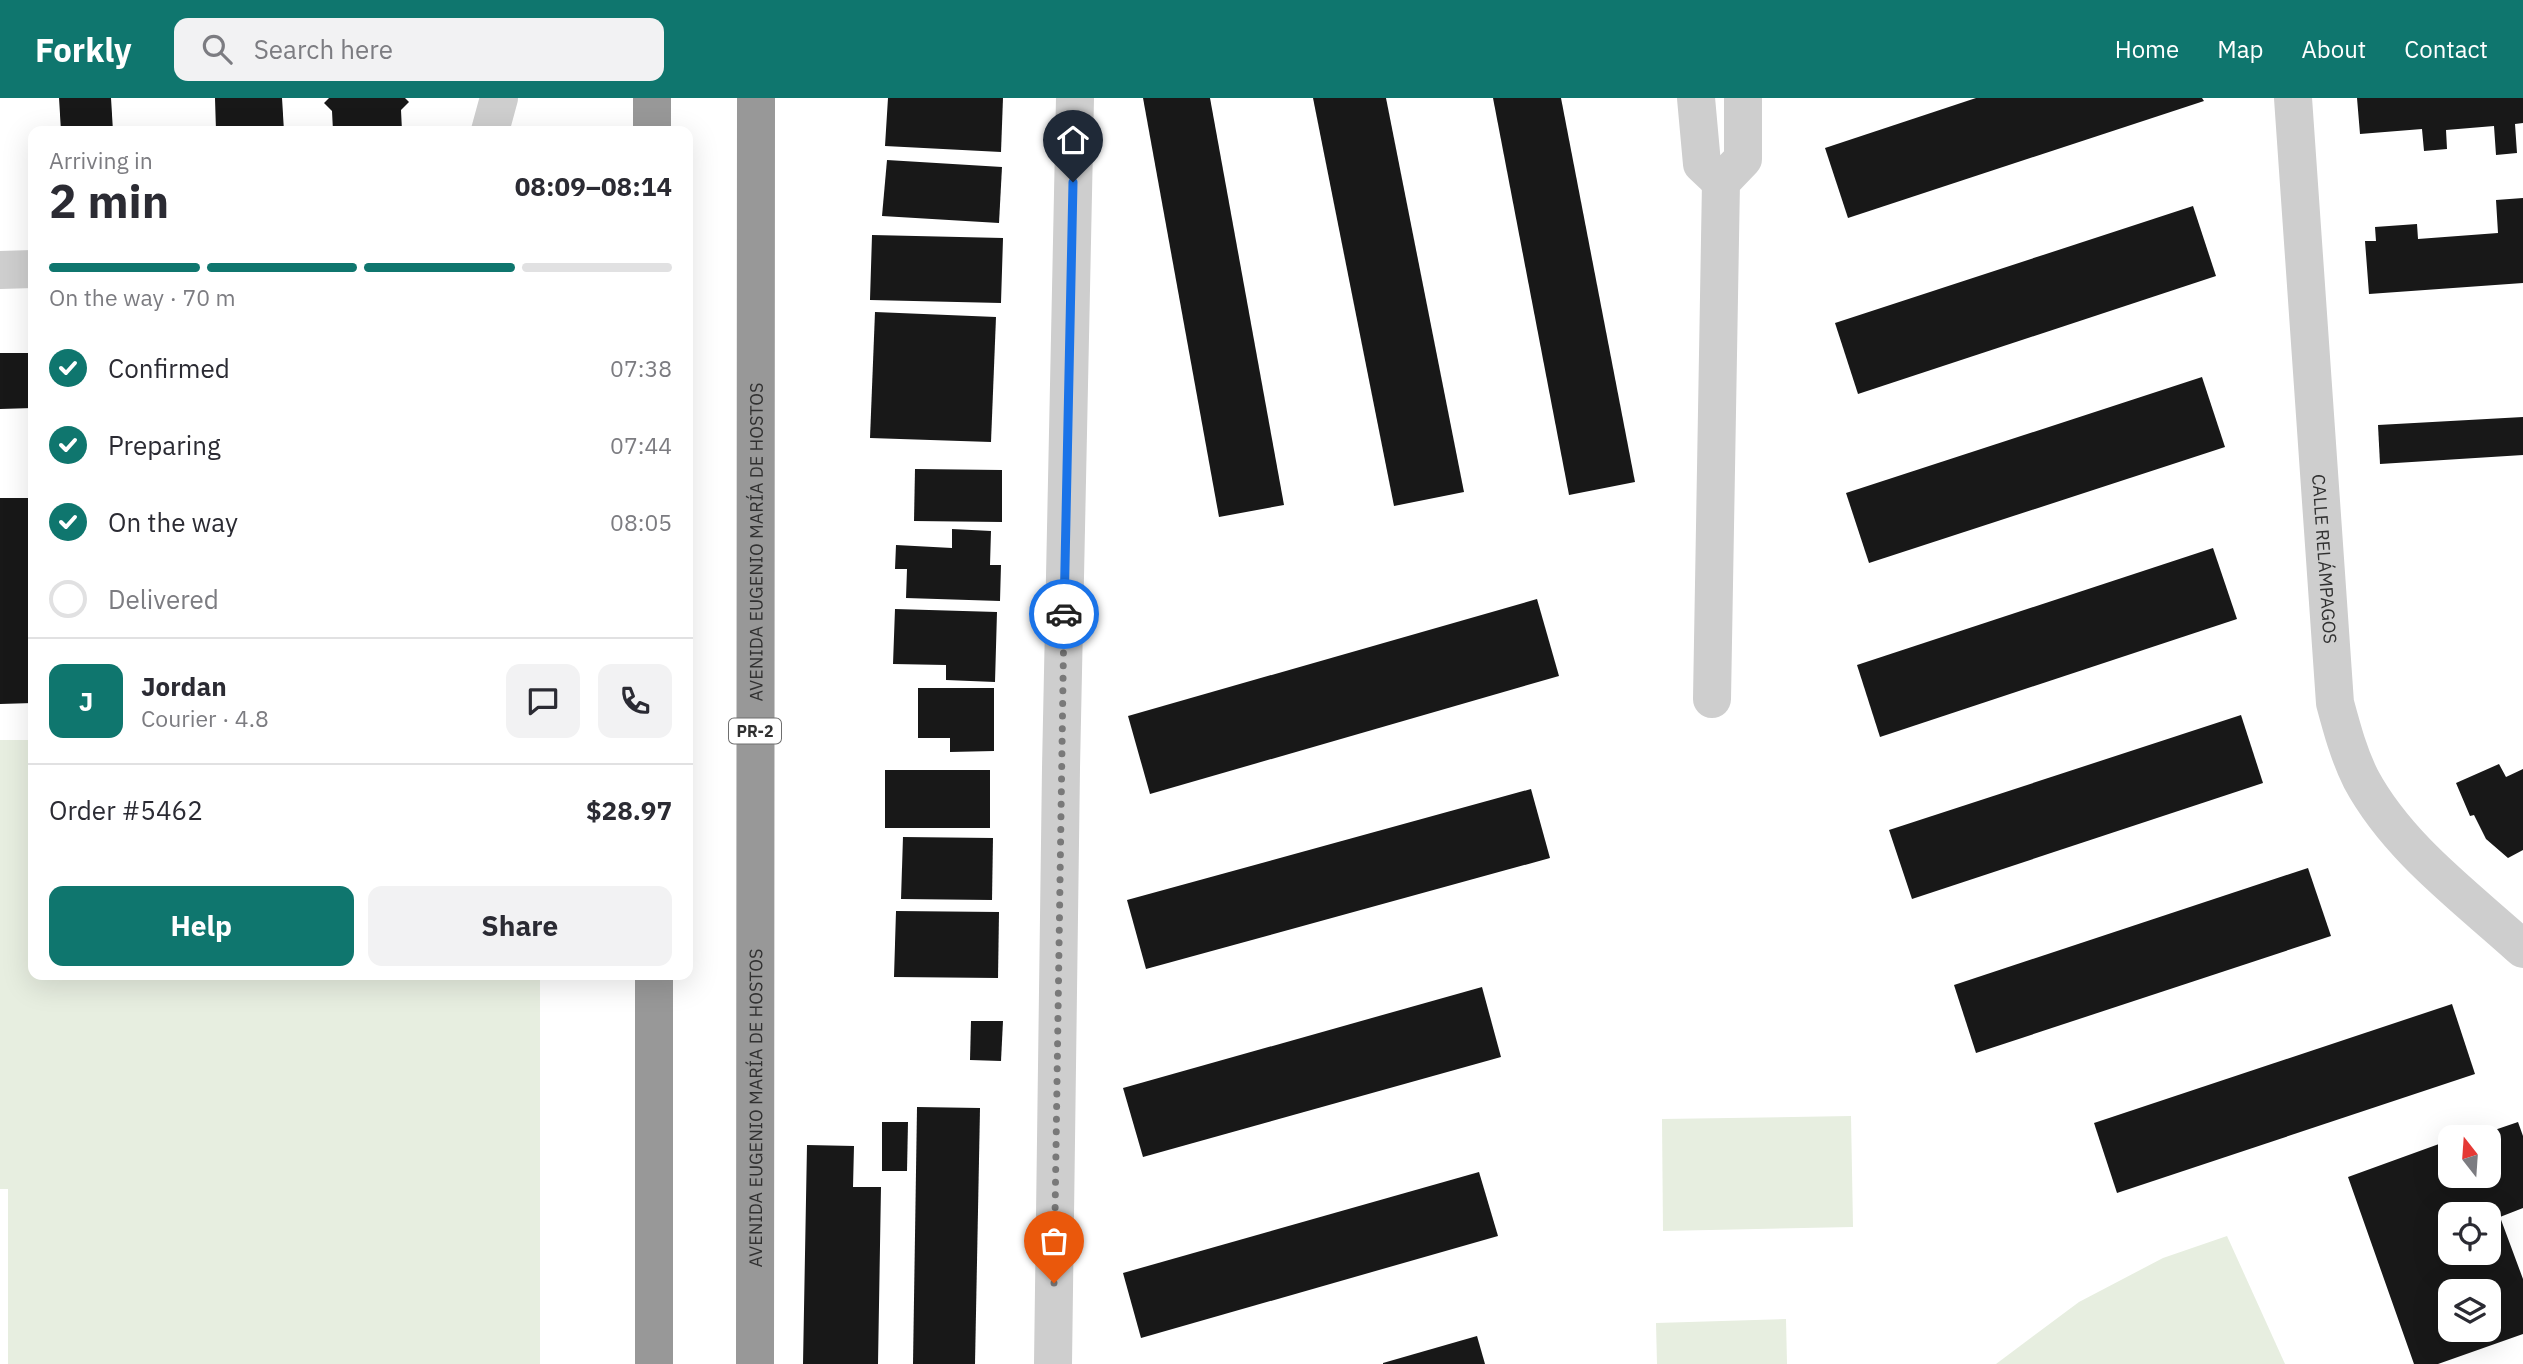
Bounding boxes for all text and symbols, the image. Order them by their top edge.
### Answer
search box [174,18,664,81]
text: Forkly [35,28,132,71]
icon: search [198,30,236,68]
text: Search here [254,32,393,66]
text: Home [2115,33,2179,65]
text: Map [2217,33,2263,65]
text: About [2301,33,2366,65]
text: Contact [2404,33,2488,65]
pin [1043,110,1103,182]
icon: home [1054,121,1092,159]
text: Arriving in [49,145,153,175]
text: 08:09–08:14 [515,169,672,203]
text: 2 min [49,171,169,231]
text: On the way · 70 m [49,282,236,312]
icon: check [49,349,87,387]
text: Confirmed [108,351,230,385]
text: 07:38 [610,353,672,383]
street label: AVENIDA EUGENIO MARÍA DE HOSTOS [744,383,767,701]
icon: check [49,426,87,464]
text: Preparing [108,428,221,462]
text: 07:44 [610,430,672,460]
street label: CALLE RELÁMPAGOS [2308,473,2342,645]
icon: check [49,503,87,541]
text: On the way [108,505,238,539]
text: 08:05 [610,507,672,537]
courier [1029,579,1099,649]
text: Delivered [108,582,219,616]
icon: car [1045,595,1083,633]
button: chat [506,664,580,738]
button: phone [598,664,672,738]
text: Jordan [141,669,227,703]
text: J [79,684,93,718]
text: Courier · 4.8 [141,703,269,733]
road number: PR-2 [729,718,781,744]
text: Order #5462 [49,793,203,827]
text: $28.97 [586,793,672,827]
button: Help [49,886,354,966]
button: Share [368,886,672,966]
street label: AVENIDA EUGENIO MARÍA DE HOSTOS [744,949,767,1267]
north arrow [2438,1125,2501,1188]
map controls [2438,1125,2501,1342]
button: locate [2438,1202,2501,1265]
pin [1024,1211,1084,1283]
icon: bag [1035,1222,1073,1260]
button: layers [2438,1279,2501,1342]

